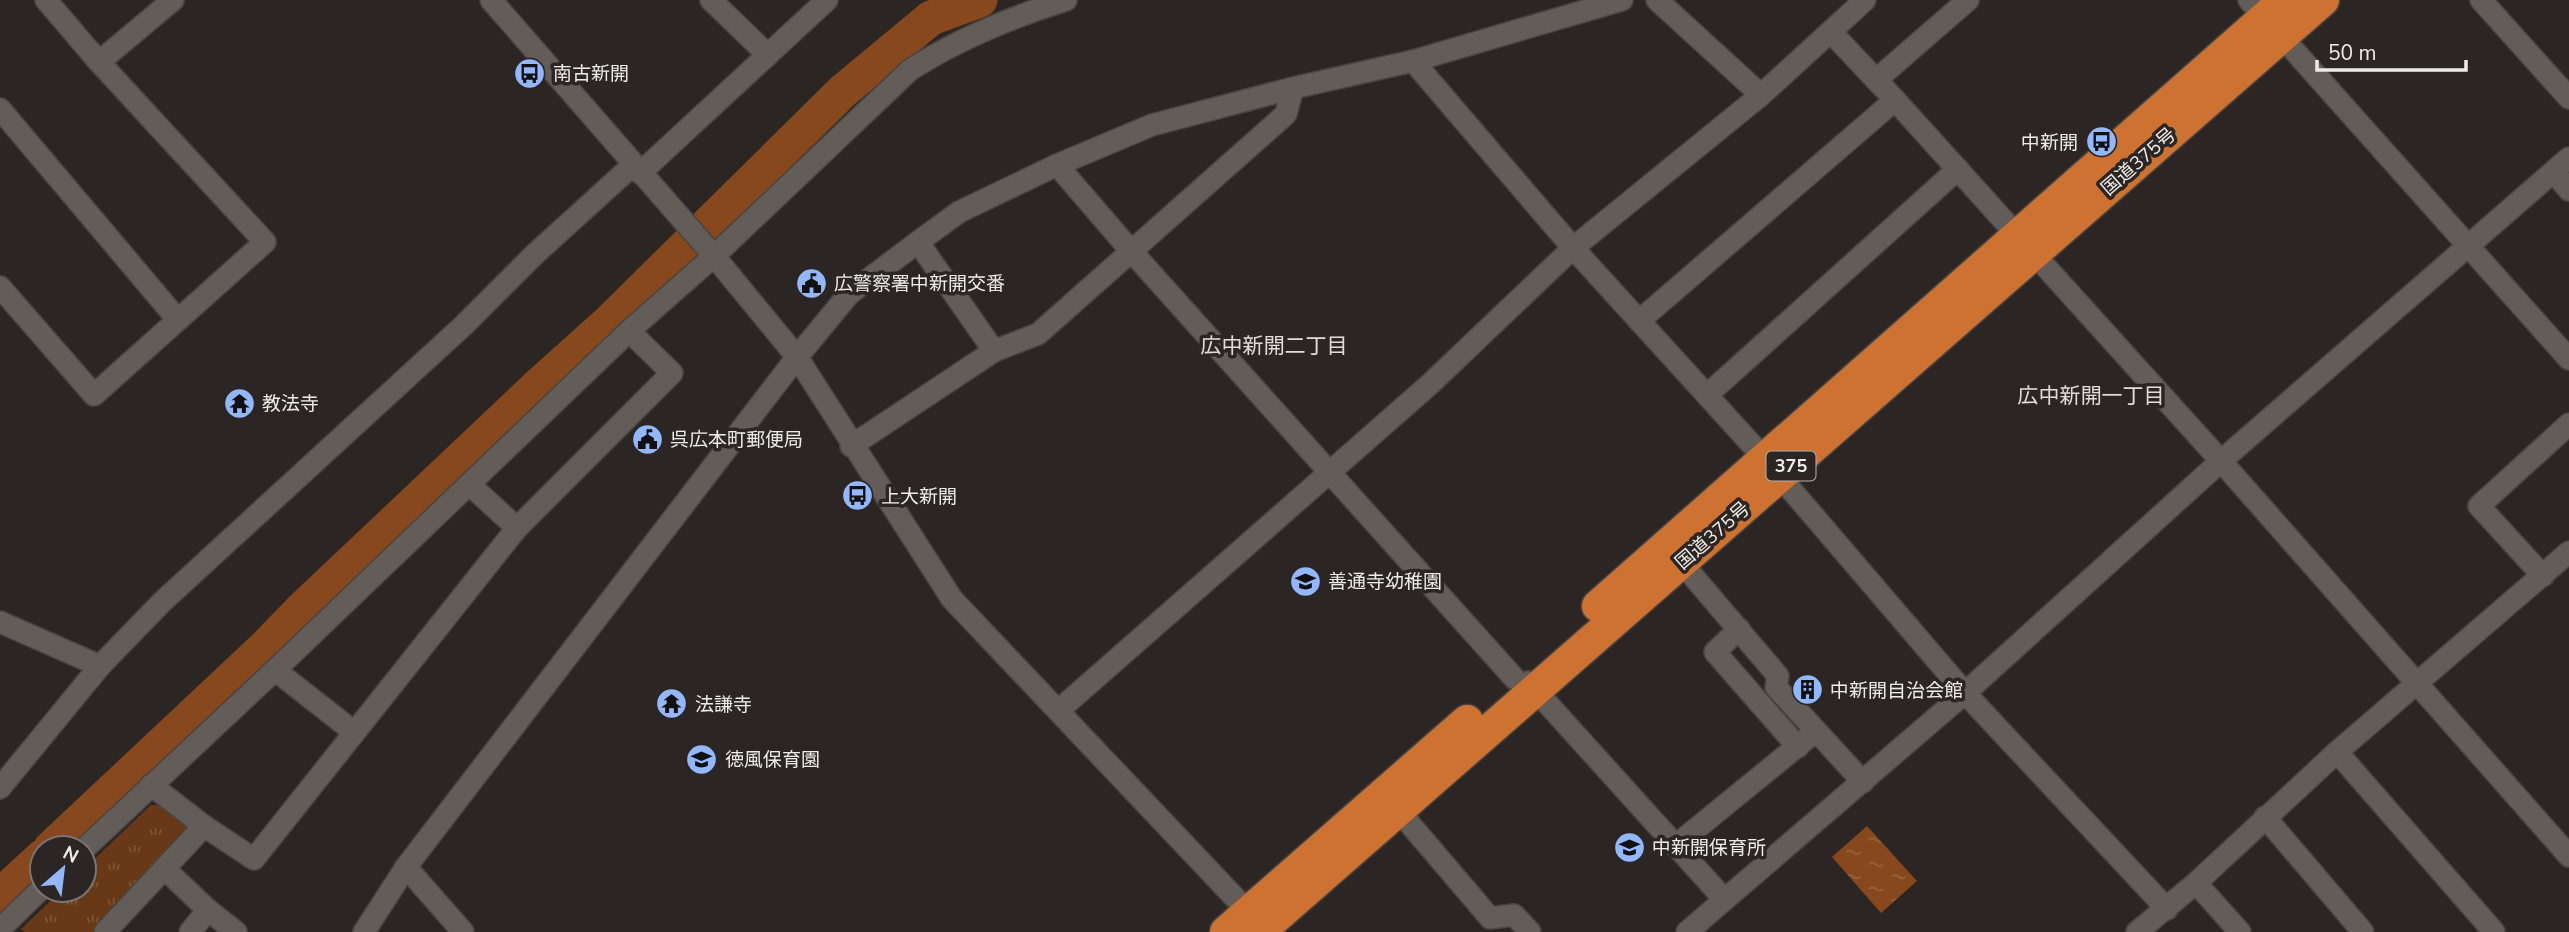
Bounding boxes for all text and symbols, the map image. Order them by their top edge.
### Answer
scale bar [2317,28,2466,72]
text: 50 m [2328,39,2377,67]
bus stop icon: 南古新開 [513,56,547,90]
place label: 南古新開 [553,61,629,87]
street label: 国道375号 [2096,122,2182,201]
bus stop icon: 中新開 [2084,125,2118,159]
place label: 中新開 [2021,130,2078,156]
public building icon: 広警察署中新開交番 [794,266,828,300]
place label: 広警察署中新開交番 [834,271,1005,297]
district label: 広中新開二丁目 [1201,332,1348,360]
district label: 広中新開一丁目 [2018,382,2165,410]
temple icon: 教法寺 [222,386,256,420]
place label: 教法寺 [262,391,319,417]
public building icon: 呉広本町郵便局 [630,422,664,456]
place label: 呉広本町郵便局 [670,427,803,453]
road number: 375 [1766,452,1816,480]
bus stop icon: 上大新開 [841,479,875,513]
place label: 上大新開 [881,484,957,510]
street label: 国道375号 [1670,496,1756,575]
school or university icon: 善通寺幼稚園 [1288,564,1322,598]
place label: 善通寺幼稚園 [1328,569,1442,595]
building icon: 中新開自治会館 [1790,673,1824,707]
place label: 中新開自治会館 [1830,678,1963,704]
temple icon: 法謙寺 [655,687,689,721]
place label: 法謙寺 [695,692,752,718]
school or university icon: 徳風保育園 [685,742,719,776]
place label: 徳風保育園 [725,747,820,773]
school or university icon: 中新開保育所 [1612,830,1646,864]
north arrow [28,834,98,904]
place label: 中新開保育所 [1652,835,1766,861]
text: N [58,840,83,870]

